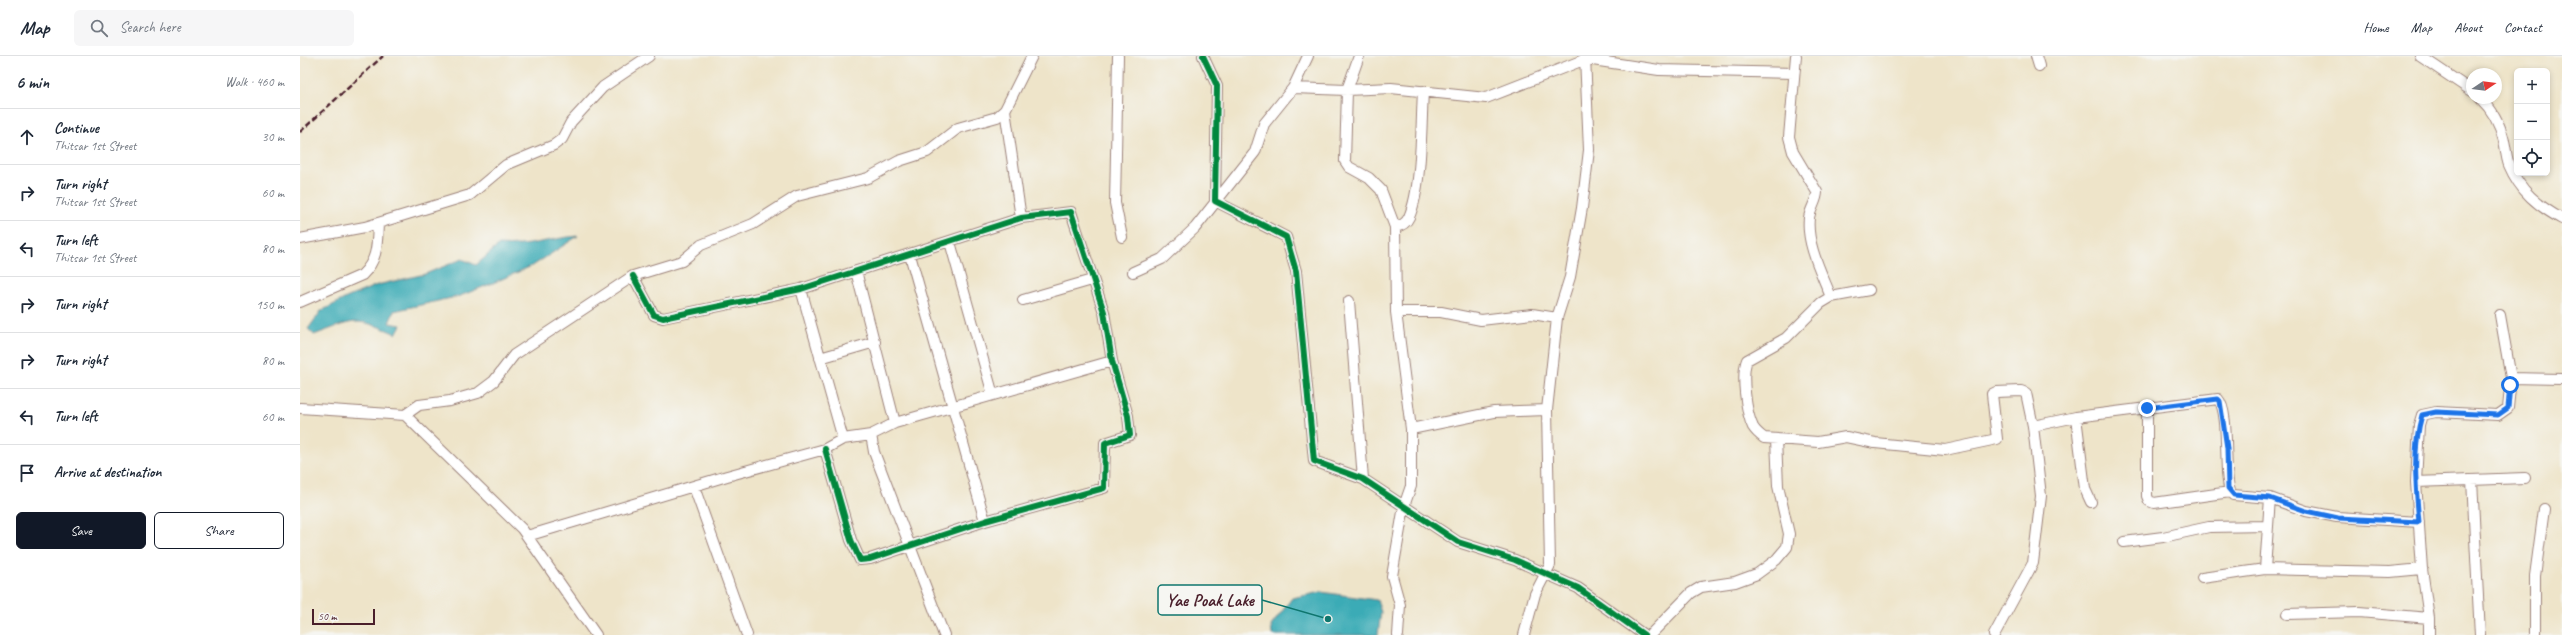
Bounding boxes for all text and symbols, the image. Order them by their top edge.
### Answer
search box [74,10,354,46]
text: Map [20,16,50,40]
icon: search [88,17,110,39]
text: Search here [120,18,181,37]
text: Home [2363,19,2389,36]
text: Map [2411,19,2432,36]
text: About [2454,19,2482,36]
text: Contact [2504,19,2542,36]
north arrow [2466,68,2502,104]
map controls [2514,68,2550,176]
button: + [2514,68,2550,104]
text: 6 min [16,72,49,93]
text: Walk · 460 m [225,74,284,90]
button: − [2514,104,2550,140]
text: Continue [54,119,99,138]
icon: ahead [16,126,38,148]
text: 30 m [262,129,284,145]
text: Thitsar 1st Street [54,138,136,154]
button: locate [2514,140,2550,176]
text: Turn right [54,175,107,194]
icon: right [16,182,38,204]
text: 60 m [262,185,284,201]
text: Thitsar 1st Street [54,194,136,210]
text: Turn left [54,231,97,250]
icon: left [16,238,38,260]
text: 80 m [262,241,284,257]
text: Thitsar 1st Street [54,250,136,266]
icon: right [16,294,38,316]
text: Turn right [54,295,107,314]
text: 150 m [256,297,284,313]
icon: right [16,350,38,372]
text: Turn right [54,351,107,370]
text: 80 m [262,353,284,369]
route start [2501,376,2519,394]
route end [2138,399,2156,417]
icon: left [16,406,38,428]
text: Turn left [54,407,97,426]
text: 60 m [262,409,284,425]
icon: arrive [16,462,38,484]
text: Arrive at destination [54,463,161,482]
button: Save [16,512,146,549]
button: Share [154,512,284,549]
callout: Yae Poak Lake [1158,585,1262,615]
text: Yae Poak Lake [1166,589,1256,611]
scale bar [312,607,375,626]
text: 50 m [318,609,337,623]

